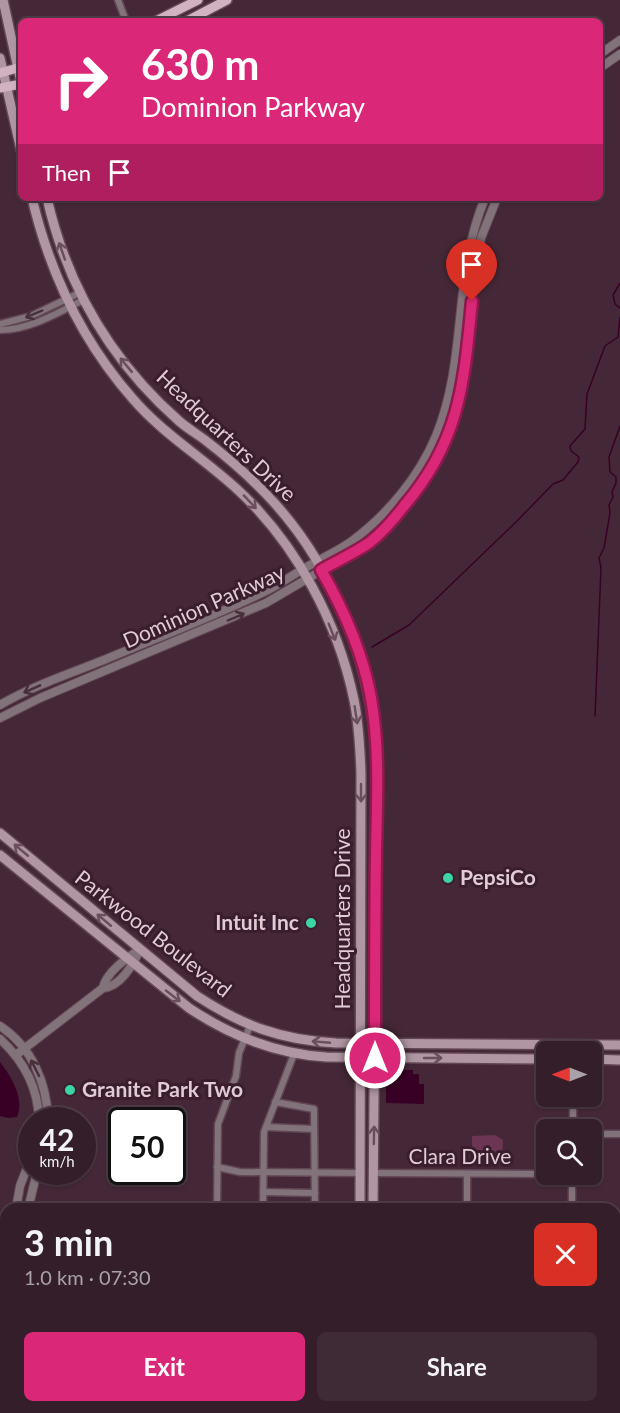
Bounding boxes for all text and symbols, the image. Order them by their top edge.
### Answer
text: 630 m [141,39,259,89]
icon: right [42,42,120,120]
text: Dominion Parkway [141,90,365,123]
icon: arrive [103,156,136,189]
text: Then [42,159,91,186]
pin [446,239,497,301]
one-way arrow [56,242,67,261]
icon: arrive [455,248,488,281]
one-way arrow [25,309,43,320]
one-way arrow [119,358,133,373]
street label: Headquarters Drive [152,364,302,506]
one-way arrow [243,495,257,510]
street label: Dominion Parkway [119,559,288,652]
one-way arrow [227,611,245,622]
one-way arrow [327,622,338,641]
one-way arrow [24,684,42,695]
one-way arrow [350,705,361,725]
one-way arrow [355,782,367,802]
street label: Headquarters Drive [329,828,354,1010]
one-way arrow [13,844,29,857]
street label: Parkwood Boulevard [71,864,237,1002]
place label: PepsiCo [460,864,536,889]
marker: PepsiCo [441,871,455,885]
place label: Intuit Inc [215,909,299,934]
one-way arrow [97,913,112,927]
marker: Intuit Inc [304,916,318,930]
one-way arrow [165,989,181,1002]
position arrow [343,1026,407,1090]
one-way arrow [311,1036,331,1047]
north arrow [536,1041,602,1107]
map controls [536,1041,602,1185]
one-way arrow [423,1052,443,1064]
one-way arrow [29,1059,40,1077]
place label: Granite Park Two [82,1076,243,1101]
marker: Granite Park Two [63,1083,77,1097]
speed limit sign: 50 [108,1107,186,1185]
button: search [536,1119,602,1185]
text: 42 [40,1121,74,1157]
one-way arrow [368,1125,380,1145]
street label: Clara Drive [409,1143,511,1168]
text: km/h [39,1152,75,1170]
text: 3 min [24,1220,113,1264]
button: close [534,1223,597,1286]
text: 1.0 km · 07:30 [24,1265,151,1289]
button: Exit [24,1332,305,1401]
button: Share [317,1332,597,1401]

